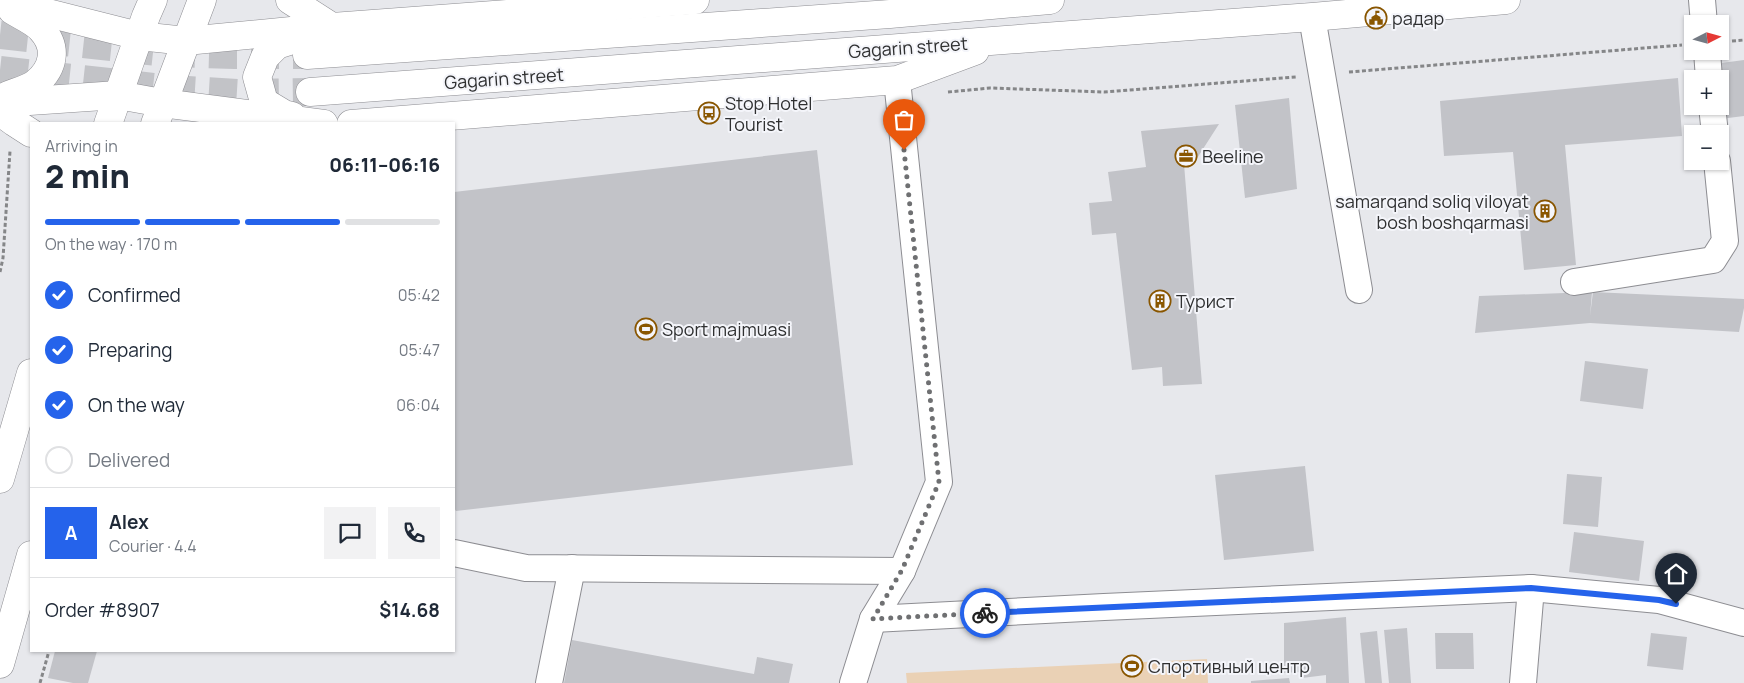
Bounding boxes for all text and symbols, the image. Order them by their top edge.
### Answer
public building icon: радар [1364,6,1388,30]
place label: радар [1392,6,1444,30]
north arrow [1684,15,1729,60]
map controls [1684,15,1729,170]
street label: Gagarin street [848,31,968,63]
street label: Gagarin street [444,62,564,94]
button: + [1684,70,1729,115]
place label: Stop Hotel Tourist [725,91,812,136]
pin [883,99,925,150]
bus stop icon: Stop Hotel Tourist [697,101,721,125]
icon: bag [890,106,918,134]
button: − [1684,125,1729,170]
text: Arriving in [45,135,118,157]
office icon: Beeline [1174,144,1198,168]
place label: Beeline [1202,144,1264,168]
text: 06:11–06:16 [329,152,440,178]
text: 2 min [45,154,130,198]
place label: samarqand soliq viloyat bosh boshqarmasi [1335,189,1529,234]
building icon: samarqand soliq viloyat bosh boshqarmasi [1533,199,1557,223]
text: On the way · 170 m [45,233,177,255]
icon: check [45,281,73,309]
text: Confirmed [88,282,181,308]
text: 05:42 [398,284,440,306]
building icon: Турист [1148,289,1172,313]
place label: Турист [1176,289,1235,313]
sports icon: Sport majmuasi [634,317,658,341]
place label: Sport majmuasi [662,317,791,341]
icon: check [45,336,73,364]
text: Preparing [88,337,173,363]
text: 05:47 [399,339,440,361]
icon: check [45,391,73,419]
text: On the way [88,392,185,418]
text: 06:04 [396,394,440,416]
text: Delivered [88,447,170,473]
button: chat [324,507,376,559]
button: phone [388,507,440,559]
text: Alex [109,509,149,535]
text: A [65,520,77,546]
text: Courier · 4.4 [109,535,197,557]
pin [1655,553,1697,604]
icon: home [1662,560,1690,588]
courier [960,588,1010,638]
text: Order #8907 [45,597,160,623]
text: $14.68 [379,597,440,623]
icon: bike [971,599,999,627]
sports icon: Спортивный центр [1120,654,1144,678]
place label: Спортивный центр [1148,654,1310,678]

